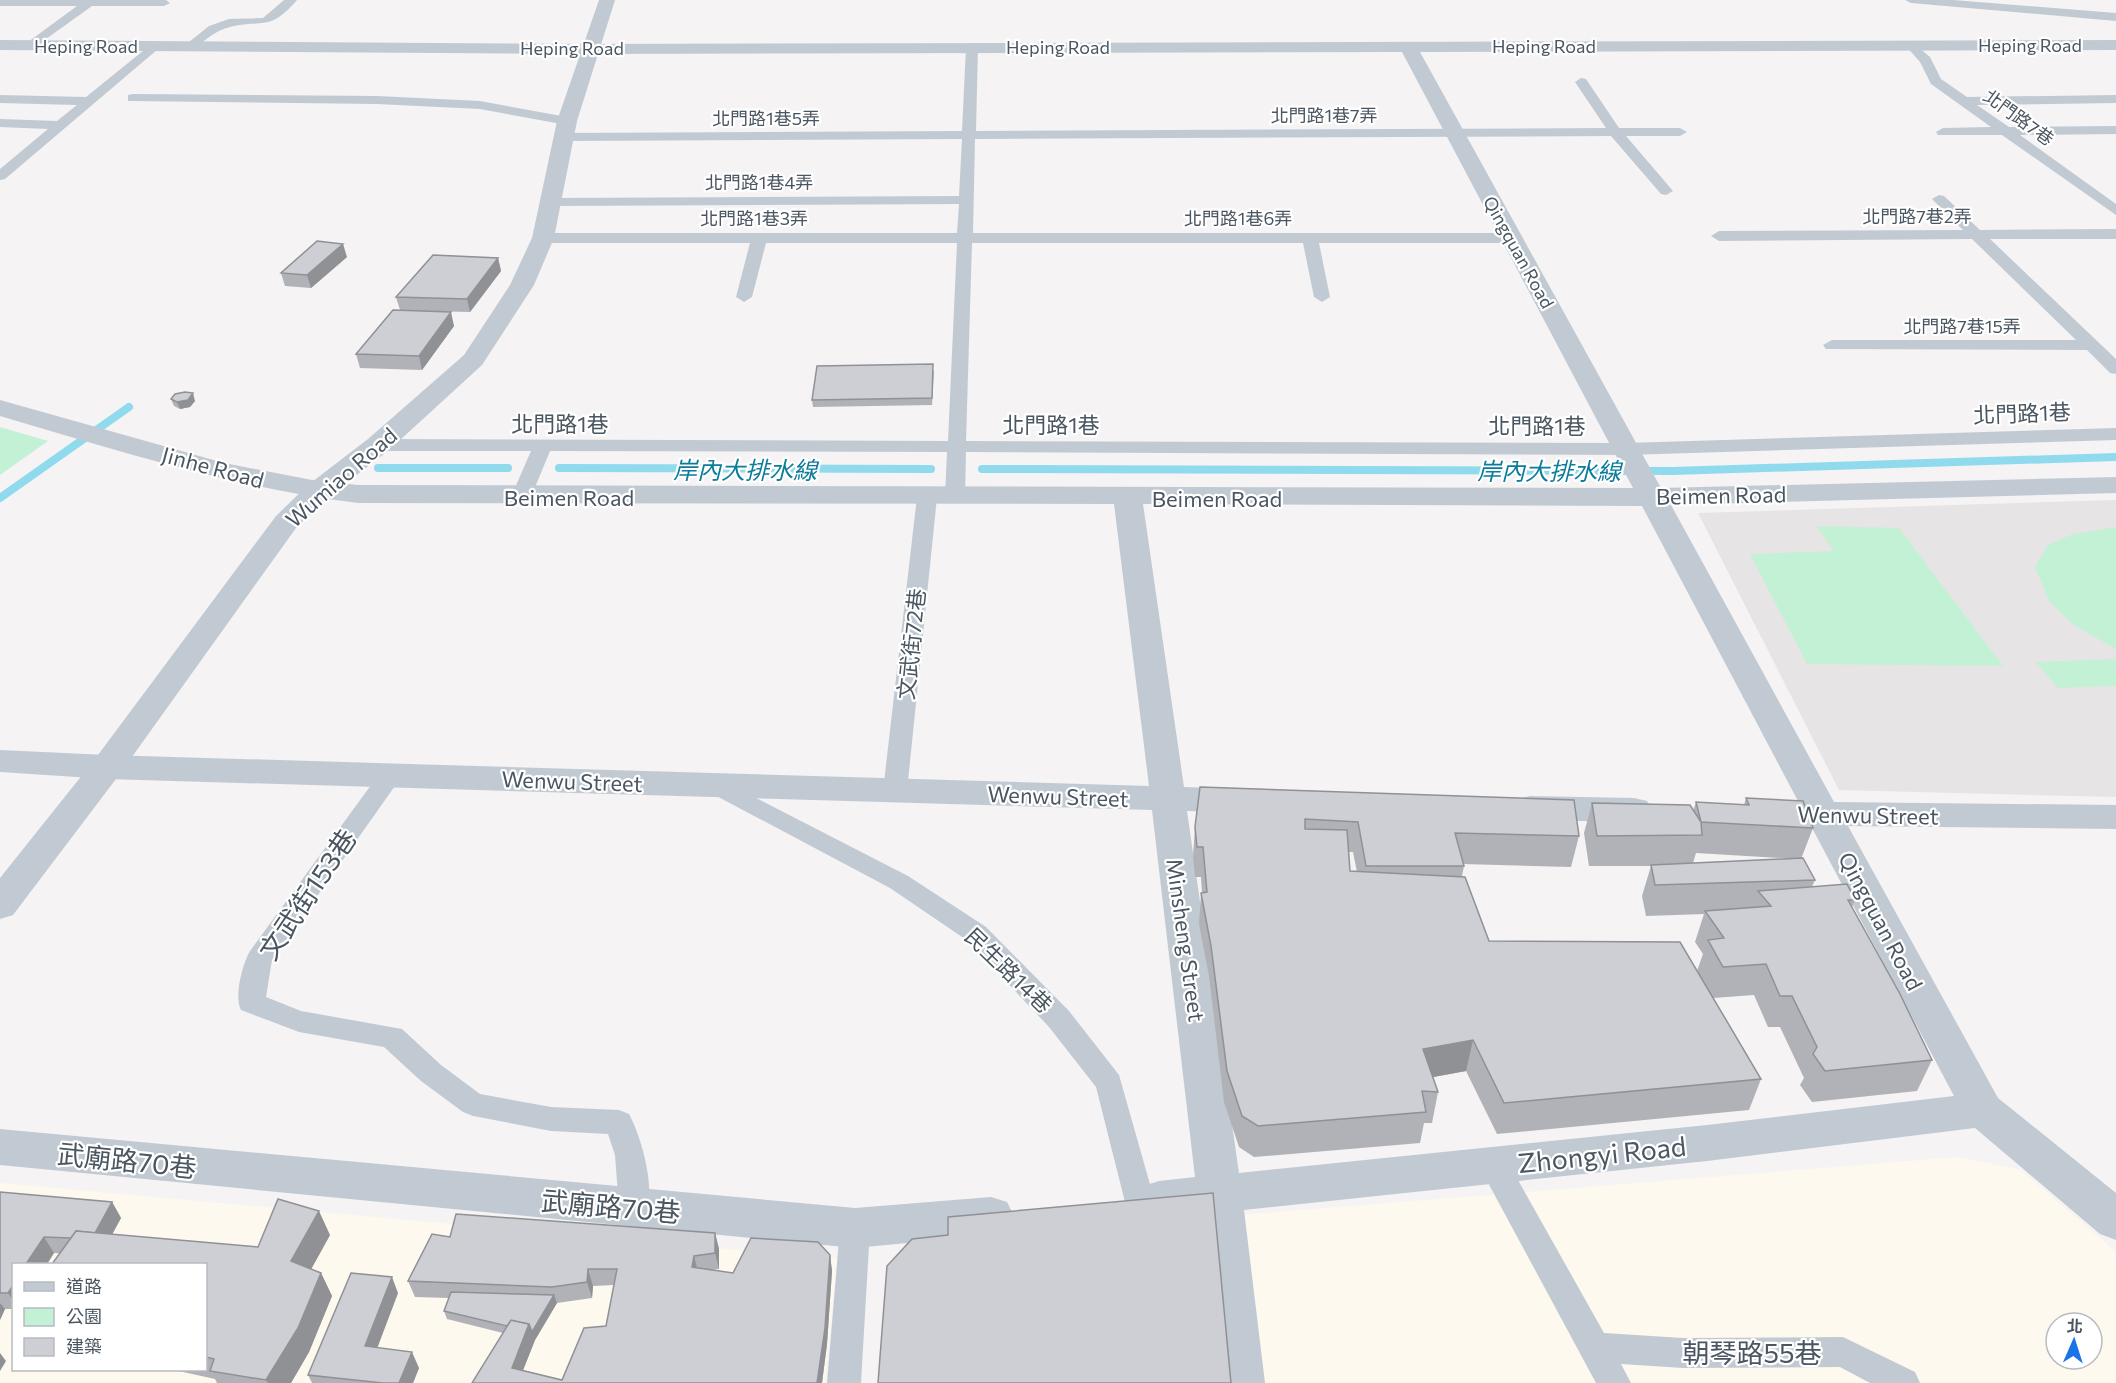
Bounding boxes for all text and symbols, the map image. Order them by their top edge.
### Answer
street label: Heping Road [1978,34,2082,56]
street label: Heping Road [34,35,138,57]
street label: Heping Road [1492,35,1596,57]
street label: Heping Road [1006,36,1110,58]
street label: Heping Road [520,37,624,59]
street label: 北門路7巷 [1980,84,2058,150]
street label: 北門路1巷7弄 [1270,104,1378,126]
street label: 北門路1巷5弄 [712,107,820,129]
street label: 北門路1巷4弄 [705,171,813,193]
street label: Qingquan Road [1479,192,1559,312]
street label: 北門路7巷2弄 [1862,205,1972,227]
street label: 北門路1巷3弄 [700,207,808,229]
street label: 北門路1巷6弄 [1184,207,1292,229]
street label: 北門路7巷15弄 [1903,315,2021,337]
street label: 北門路1巷 [1973,398,2071,428]
street label: 北門路1巷 [511,410,609,437]
street label: 北門路1巷 [1002,411,1100,438]
street label: 北門路1巷 [1488,412,1586,439]
street label: Wumiao Road [280,421,402,533]
street label: Jinhe Road [159,440,267,494]
water label: 岸內大排水線 [673,455,820,484]
water label: 岸內大排水線 [1477,456,1624,485]
street label: Beimen Road [1656,480,1786,510]
street label: Beimen Road [504,484,634,511]
street label: Beimen Road [1152,485,1282,512]
street label: 文武街72巷 [892,587,930,701]
street label: Wenwu Street [501,765,643,797]
street label: Wenwu Street [987,780,1129,812]
street label: Wenwu Street [1797,800,1939,830]
street label: 文武街153巷 [251,822,363,966]
street label: Qingquan Road [1833,847,1929,995]
street label: Minsheng Street [1161,857,1211,1023]
street label: 民生路14巷 [960,922,1058,1018]
street label: Zhongyi Road [1516,1129,1688,1179]
street label: 武廟路70巷 [56,1136,198,1184]
street label: 武廟路70巷 [540,1183,682,1229]
legend [12,1263,207,1371]
text: 道路 [66,1275,102,1297]
text: 公園 [66,1305,102,1327]
north arrow [2044,1311,2104,1371]
text: 北 [2066,1316,2083,1335]
text: 建築 [66,1335,102,1357]
street label: 朝琴路55巷 [1682,1336,1822,1369]

